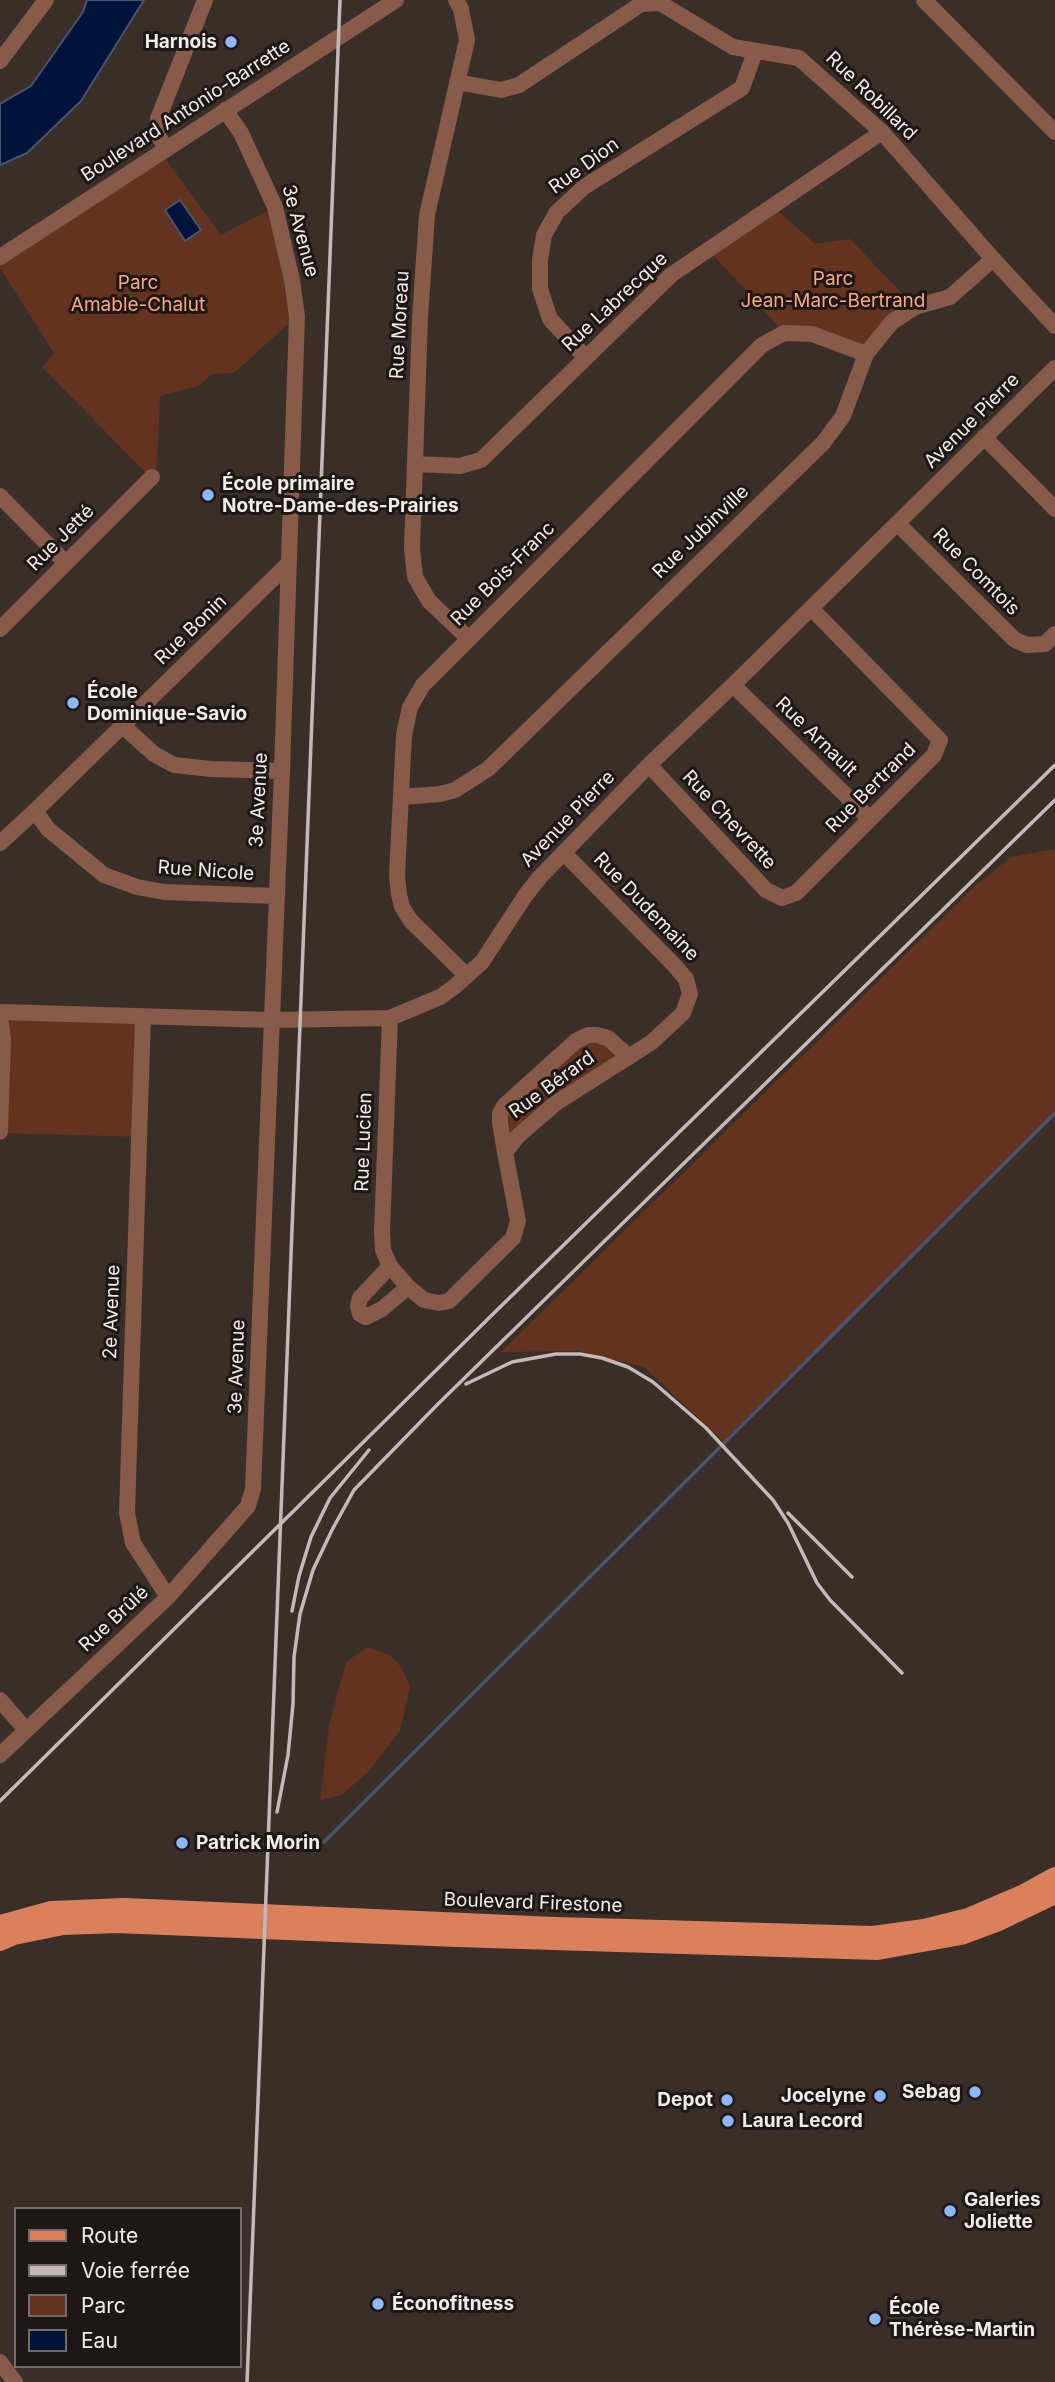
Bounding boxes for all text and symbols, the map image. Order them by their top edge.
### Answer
place label: Harnois [145,31,217,53]
marker: Harnois [223,34,239,50]
street label: Boulevard Antonio-Barrette [77,35,295,187]
street label: Rue Robillard [821,47,921,145]
street label: Rue Dion [545,133,623,199]
street label: 3e Avenue [277,182,323,280]
street label: Rue Labrecque [558,247,672,357]
park label: Parc Jean-Marc-Bertrand [741,268,925,312]
street label: Rue Moreau [386,270,414,380]
park label: Parc Amable-Chalut [71,272,205,316]
street label: Avenue Pierre [920,369,1024,473]
place label: École primaire Notre-Dame-des-Prairies [222,473,459,517]
street label: Rue Jubinville [648,480,754,584]
marker: École primaire Notre-Dame-des-Prairies [200,487,216,503]
street label: Rue Jetté [23,500,99,576]
street label: Rue Bois-Franc [446,517,560,631]
street label: Rue Comtois [928,524,1024,620]
street label: Rue Bonin [150,590,232,670]
place label: École Dominique-Savio [87,681,247,725]
street label: Rue Arnault [770,692,862,782]
marker: École Dominique-Savio [65,695,81,711]
street label: Rue Bertrand [821,738,921,838]
street label: 3e Avenue [245,752,273,848]
street label: Avenue Pierre [516,766,620,872]
street label: Rue Chevrette [677,766,781,874]
street label: Rue Dudemaine [589,848,703,966]
street label: Rue Nicole [157,856,255,886]
street label: Rue Bérard [505,1046,599,1124]
street label: Rue Lucien [351,1092,377,1192]
street label: 2e Avenue [99,1264,125,1360]
street label: 3e Avenue [224,1319,250,1415]
street label: Rue Brûlé [75,1581,153,1657]
place label: Patrick Morin [196,1832,320,1854]
marker: Patrick Morin [174,1835,190,1851]
street label: Boulevard Firestone [443,1888,623,1918]
place label: Sebag [902,2081,961,2103]
marker: Sebag [967,2084,983,2100]
place label: Jocelyne [781,2085,866,2107]
marker: Jocelyne [872,2088,888,2104]
place label: Depot [657,2089,713,2111]
marker: Depot [719,2092,735,2108]
place label: Laura Lecord [742,2110,863,2132]
marker: Laura Lecord [720,2113,736,2129]
place label: Galeries Joliette [964,2189,1041,2233]
marker: Galeries Joliette [942,2203,958,2219]
legend [14,2207,242,2368]
text: Route [81,2223,138,2248]
text: Voie ferrée [81,2258,190,2283]
text: Parc [81,2293,126,2318]
place label: Éconofitness [392,2293,514,2315]
marker: Éconofitness [370,2296,386,2312]
place label: École Thérèse-Martin [889,2297,1035,2341]
marker: École Thérèse-Martin [867,2311,883,2327]
text: Eau [81,2328,118,2353]

